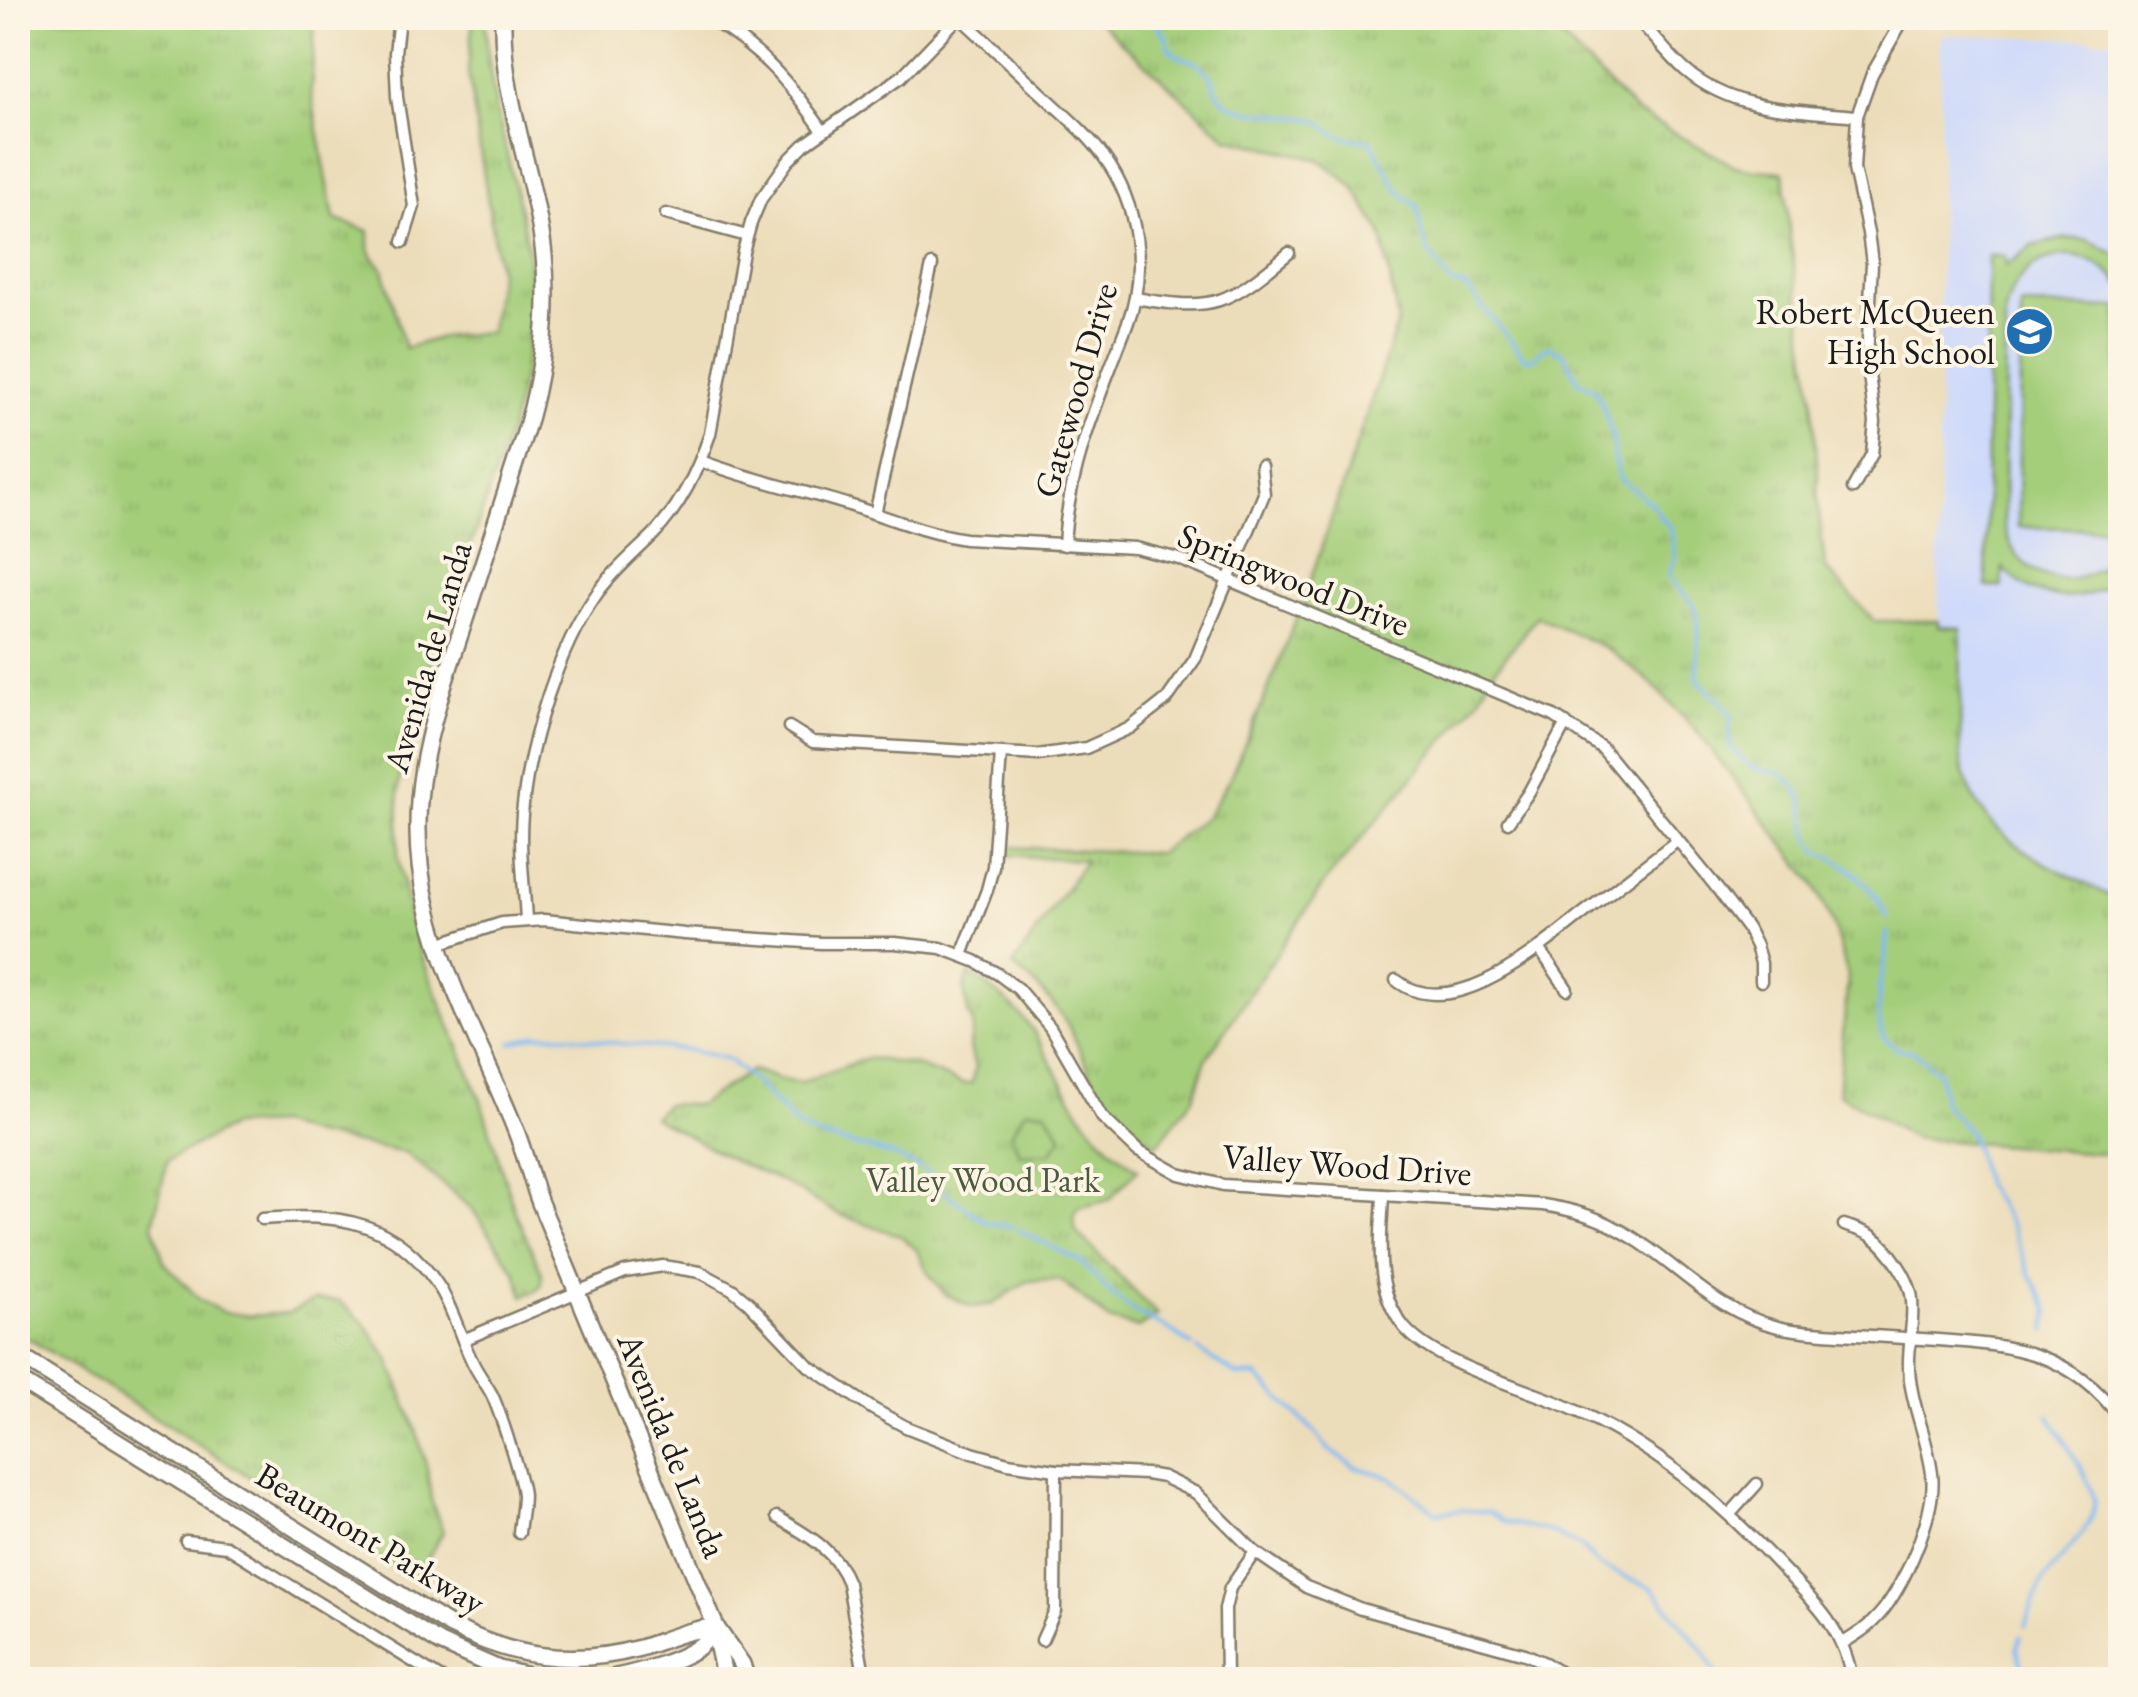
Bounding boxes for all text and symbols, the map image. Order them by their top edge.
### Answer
street label: Gatewood Drive [1023,277,1127,503]
place label: Robert McQueen High School [1756,289,1995,374]
school or university icon: Robert McQueen High School [2004,305,2056,357]
street label: Springwood Drive [1172,512,1416,646]
street label: Avenida de Landa [372,536,482,779]
street label: Valley Wood Drive [1221,1133,1473,1195]
park label: Valley Wood Park [866,1157,1101,1202]
street label: Avenida de Landa [607,1325,739,1564]
street label: Beaumont Parkway [248,1452,494,1624]

